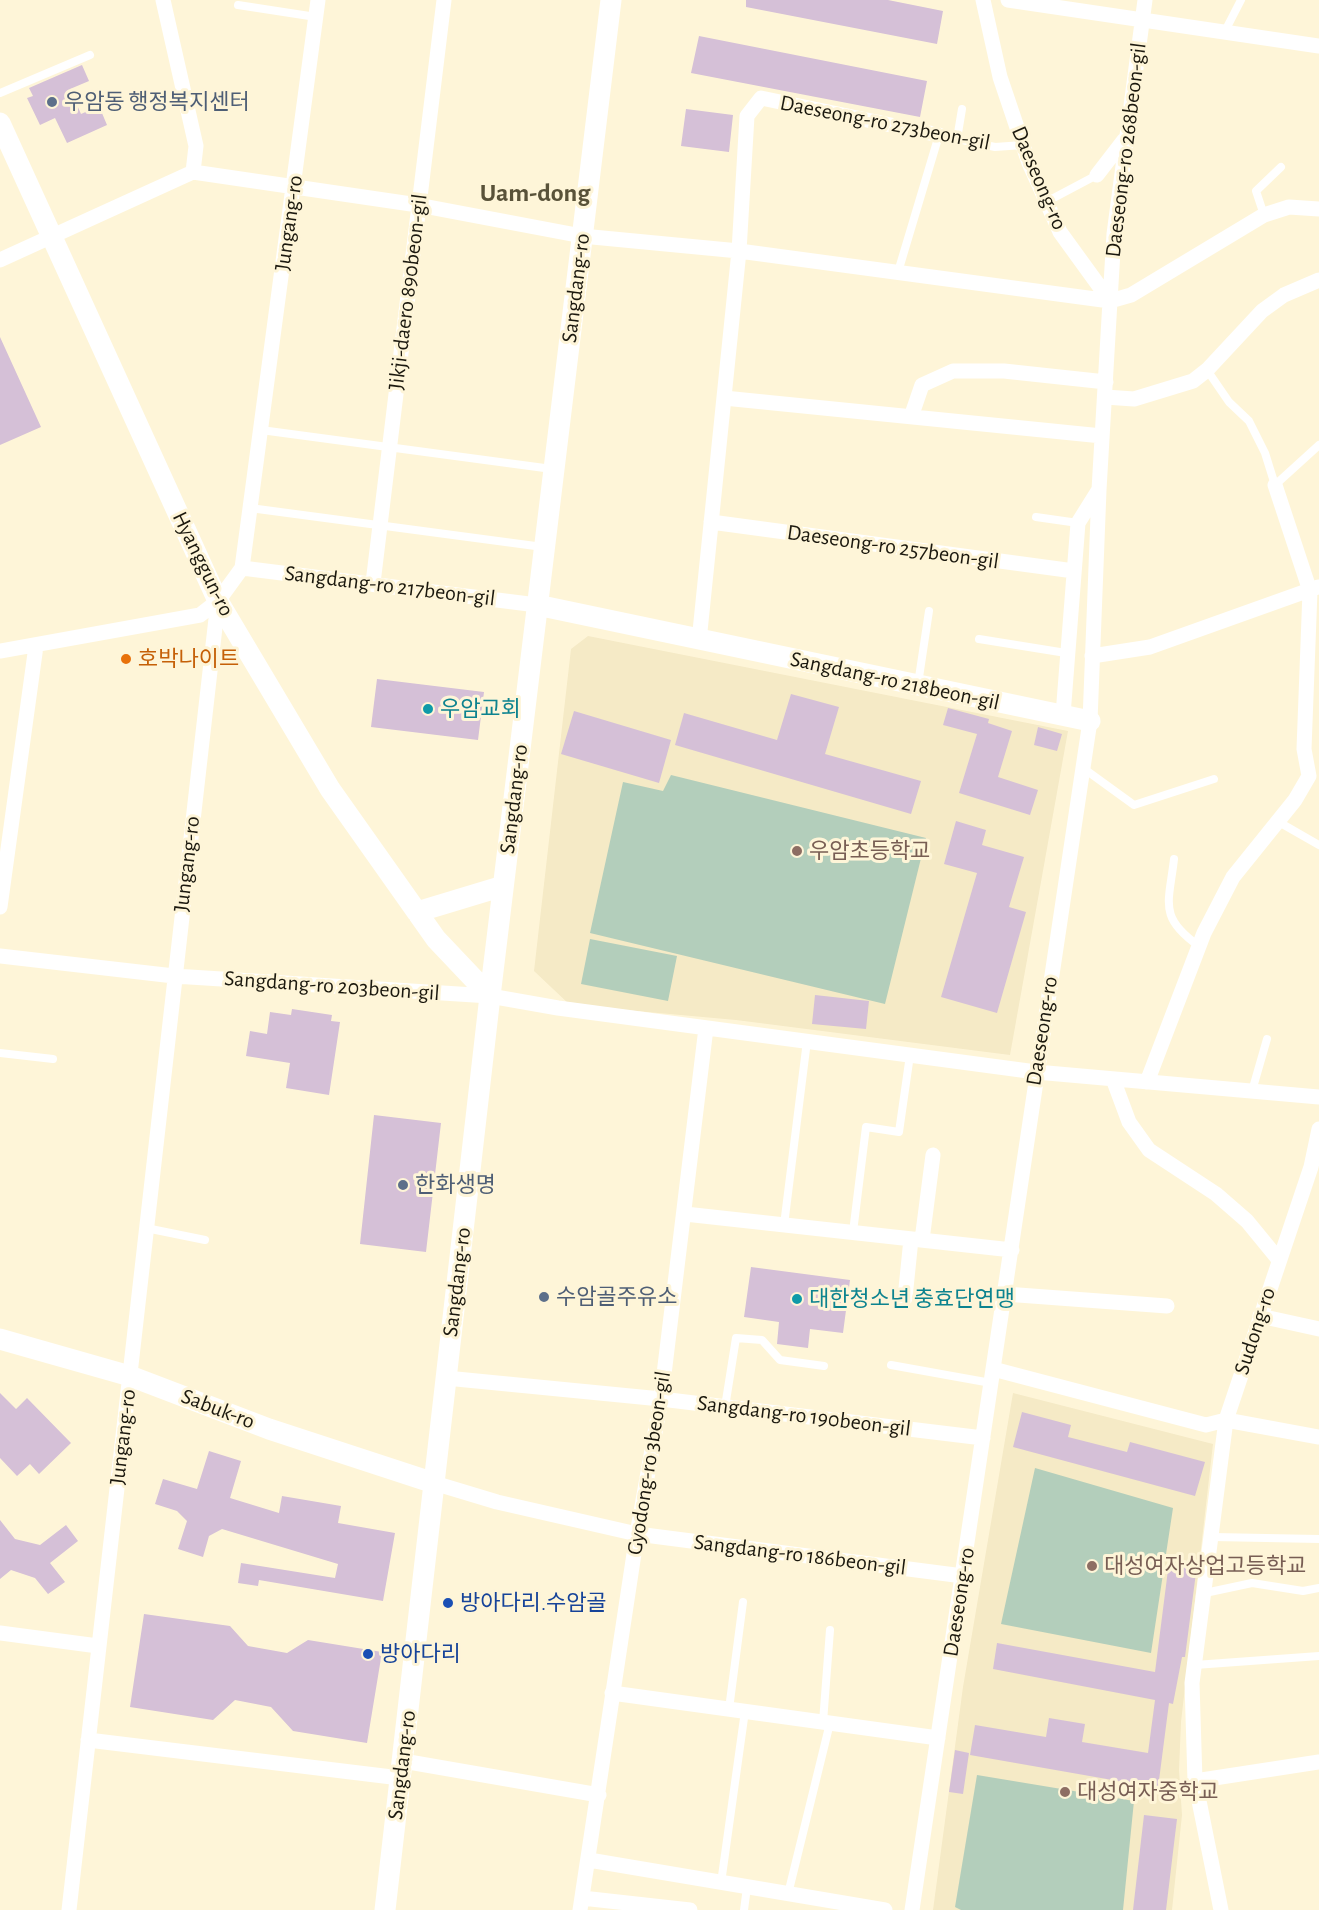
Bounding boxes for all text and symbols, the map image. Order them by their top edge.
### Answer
street label: Daeseong-ro 268beon-gil [1100,41,1152,259]
place label: 우암동 행정복지센터 [64,89,250,115]
street label: Daeseong-ro 273beon-gil [778,90,992,156]
marker: 우암동 행정복지센터 [45,95,59,109]
street label: Daeseong-ro [1005,122,1073,234]
street label: Jungang-ro [269,174,309,272]
district label: Uam-dong [480,177,590,209]
street label: Jikji-daero 890beon-gil [383,192,433,392]
street label: Sangdang-ro [556,232,596,344]
street label: Hyanggun-ro [166,507,240,621]
street label: Daeseong-ro 257beon-gil [785,519,1001,575]
street label: Sangdang-ro 217beon-gil [283,560,497,612]
place label: 호박나이트 [138,646,239,672]
street label: Sangdang-ro 218beon-gil [788,646,1002,716]
marker: 호박나이트 [119,652,133,666]
place label: 우암교회 [440,696,521,722]
marker: 우암교회 [421,702,435,716]
street label: Sangdang-ro [494,743,534,855]
street label: Jungang-ro [168,815,206,913]
place label: 우암초등학교 [809,838,930,864]
marker: 우암초등학교 [790,844,804,858]
street label: Sangdang-ro 203beon-gil [223,965,441,1007]
street label: Daeseong-ro [1020,975,1064,1087]
place label: 한화생명 [415,1172,496,1198]
marker: 한화생명 [396,1178,410,1192]
street label: Sangdang-ro [437,1226,477,1338]
place label: 수암골주유소 [556,1284,677,1310]
street label: Sudong-ro [1228,1284,1282,1378]
place label: 대한청소년 충효단연맹 [809,1286,1015,1312]
marker: 수암골주유소 [537,1290,551,1304]
marker: 대한청소년 충효단연맹 [790,1292,804,1306]
street label: Gyodong-ro 3beon-gil [621,1369,677,1557]
street label: Sabuk-ro [177,1383,259,1435]
street label: Jungang-ro [104,1388,142,1486]
street label: Sangdang-ro 190beon-gil [696,1390,912,1442]
street label: Sangdang-ro 186beon-gil [692,1529,908,1581]
street label: Daeseong-ro [937,1546,981,1658]
place label: 대성여자상업고등학교 [1104,1553,1306,1579]
marker: 대성여자상업고등학교 [1085,1559,1099,1573]
place label: 방아다리.수암골 [460,1590,607,1616]
marker: 방아다리.수암골 [441,1596,455,1610]
place label: 방아다리 [380,1641,461,1667]
marker: 방아다리 [361,1647,375,1661]
street label: Sangdang-ro [382,1709,422,1821]
place label: 대성여자중학교 [1077,1779,1219,1805]
marker: 대성여자중학교 [1058,1785,1072,1799]

